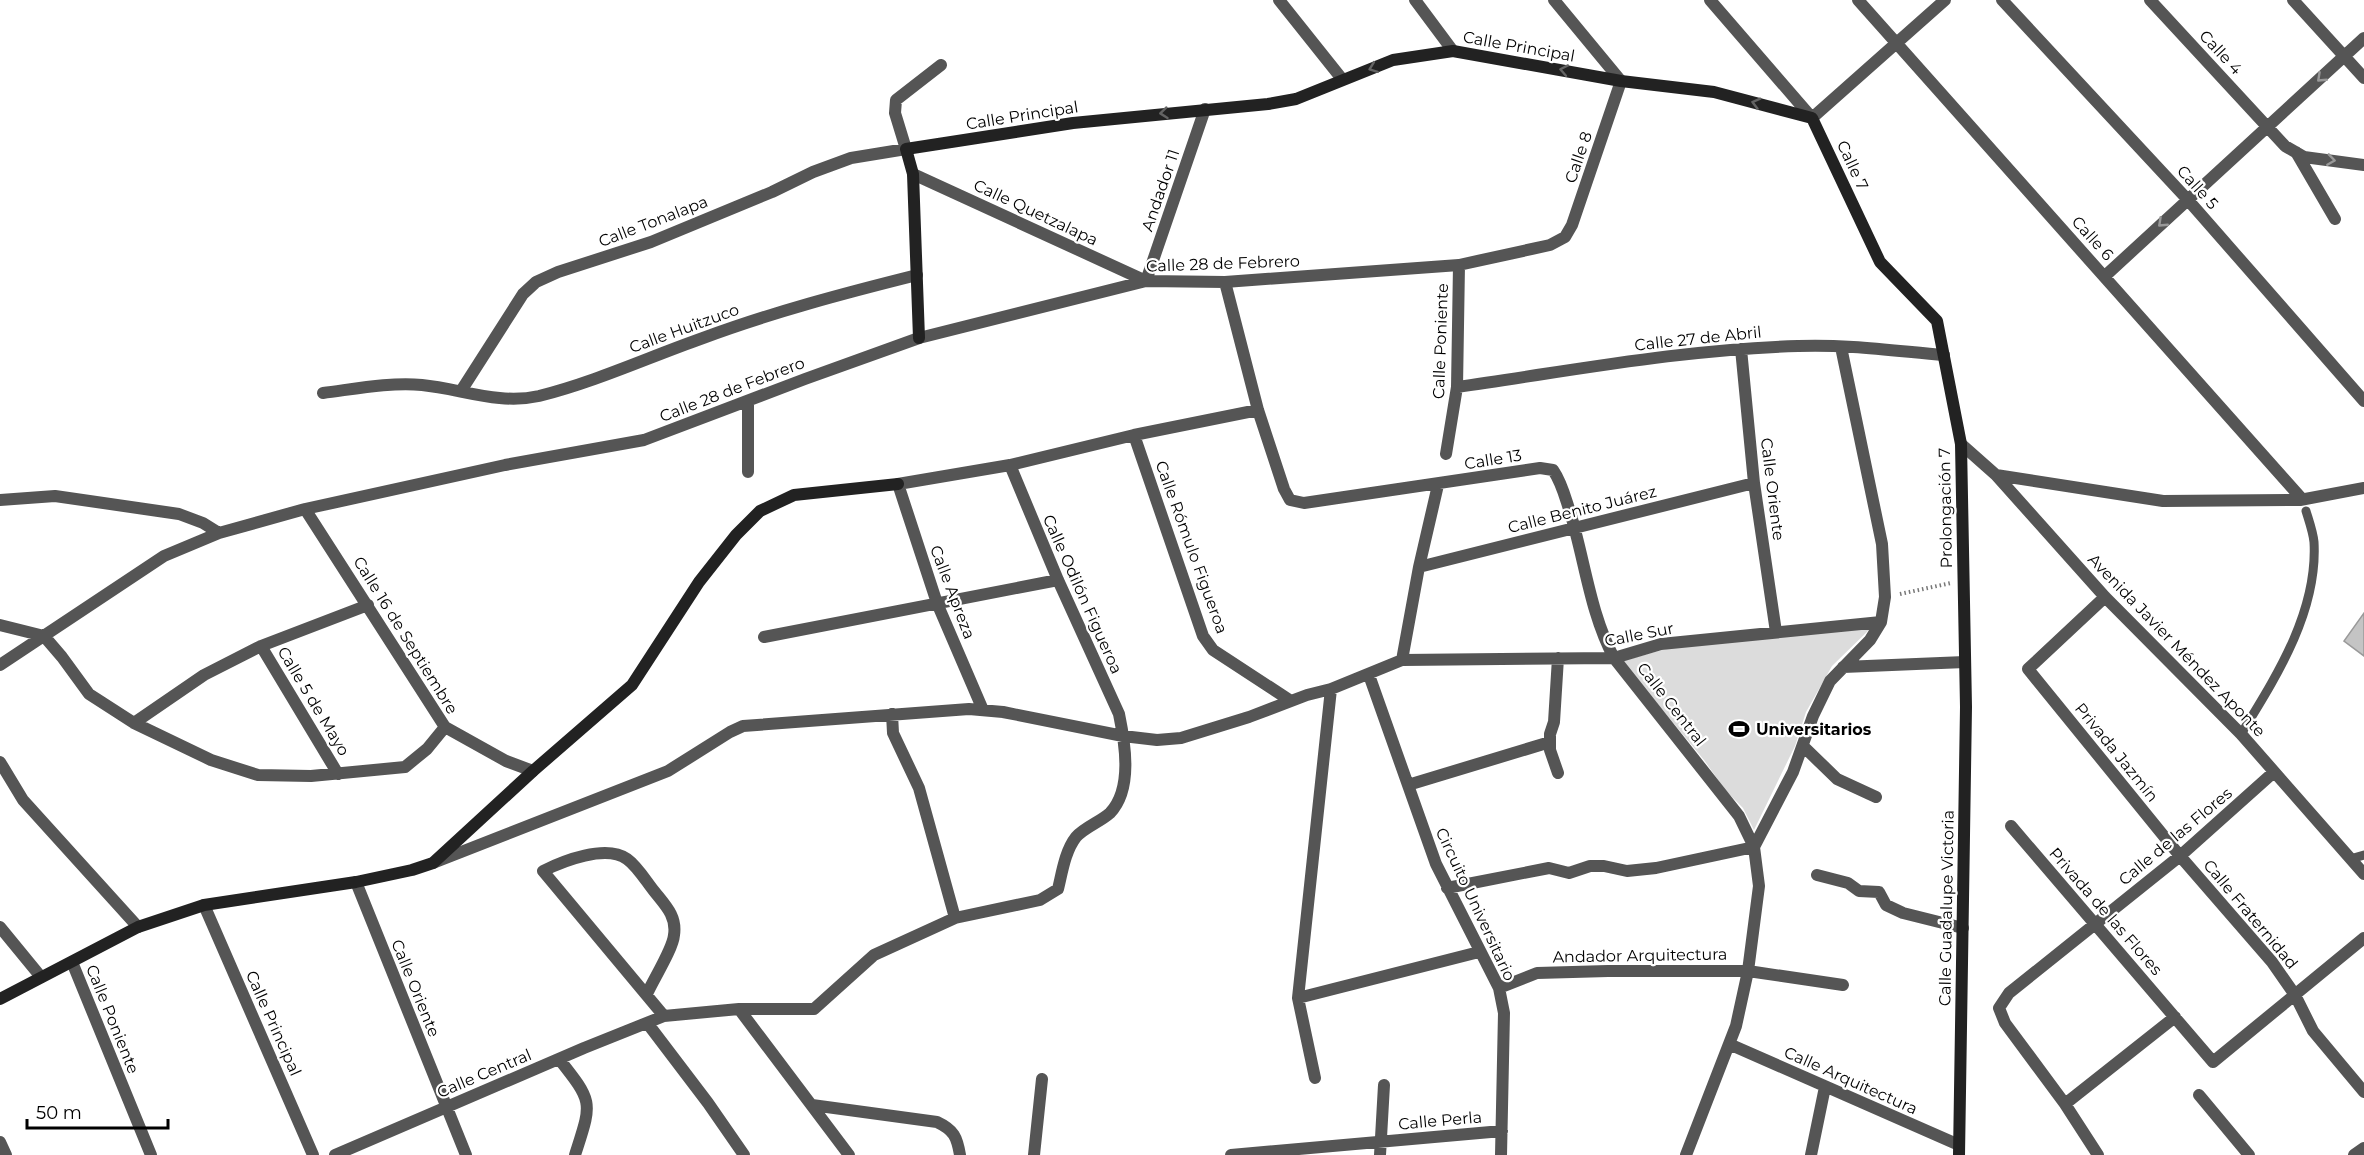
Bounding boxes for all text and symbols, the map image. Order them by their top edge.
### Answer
street label: Calle 4 [2195,26,2246,79]
street label: Calle Principal [1461,27,1576,66]
one-way arrow [1368,60,1379,73]
one-way arrow [1559,64,1569,77]
one-way arrow [2317,70,2328,81]
street label: Calle Principal [965,97,1080,134]
one-way arrow [1751,98,1762,110]
one-way arrow [1159,107,1169,119]
street label: Calle 8 [1561,129,1596,185]
street label: Calle 7 [1833,137,1872,193]
street label: Andador 11 [1138,147,1183,234]
one-way arrow [2326,154,2336,166]
street label: Calle 5 [2173,162,2222,213]
street label: Calle Quetzalapa [971,175,1101,250]
street label: Calle Tonalapa [596,192,711,251]
street label: Calle 6 [2068,212,2118,265]
one-way arrow [2158,216,2169,227]
street label: Calle 28 de Febrero [1146,251,1300,276]
street label: Calle Poniente [1429,283,1452,399]
street label: Calle Huitzuco [627,300,742,357]
street label: Calle 27 de Abril [1634,322,1763,355]
street label: Calle 28 de Febrero [657,353,807,426]
street label: Calle Oriente [1757,437,1788,542]
street label: Calle 13 [1463,446,1523,473]
street label: Prolongación 7 [1935,448,1956,568]
street label: Calle Rómulo Figueroa [1151,458,1232,636]
street label: Calle Benito Juárez [1506,482,1658,537]
street label: Calle Odilón Figueroa [1039,512,1126,677]
street label: Calle Apreza [926,543,979,642]
street label: Avenida Javier Méndez Aponte [2084,550,2269,741]
street label: Calle 16 de Septiembre [349,553,462,717]
street label: Calle Sur [1603,618,1675,651]
street label: Calle 5 de Mayo [274,643,354,759]
street label: Calle Central [1633,659,1710,750]
street label: Privada Jazmín [2071,699,2162,806]
sports icon: Universitarios [1727,717,1751,741]
place label: Universitarios [1756,720,1872,739]
street label: Calle de las Flores [2115,783,2236,889]
street label: Calle Guadalupe Victoria [1935,810,1958,1006]
street label: Circuito Universitario [1432,825,1519,984]
street label: Privada de las Flores [2045,844,2166,979]
street label: Calle Fraternidad [2199,856,2302,973]
street label: Calle Oriente [387,937,444,1040]
street label: Andador Arquitectura [1552,944,1728,967]
street label: Calle Poniente [82,962,143,1076]
street label: Calle Principal [242,968,305,1079]
street label: Calle Arquitectura [1781,1042,1920,1118]
street label: Calle Central [434,1045,534,1102]
scale bar [27,1092,168,1130]
text: 50 m [36,1102,82,1124]
street label: Calle Perla [1397,1107,1483,1134]

